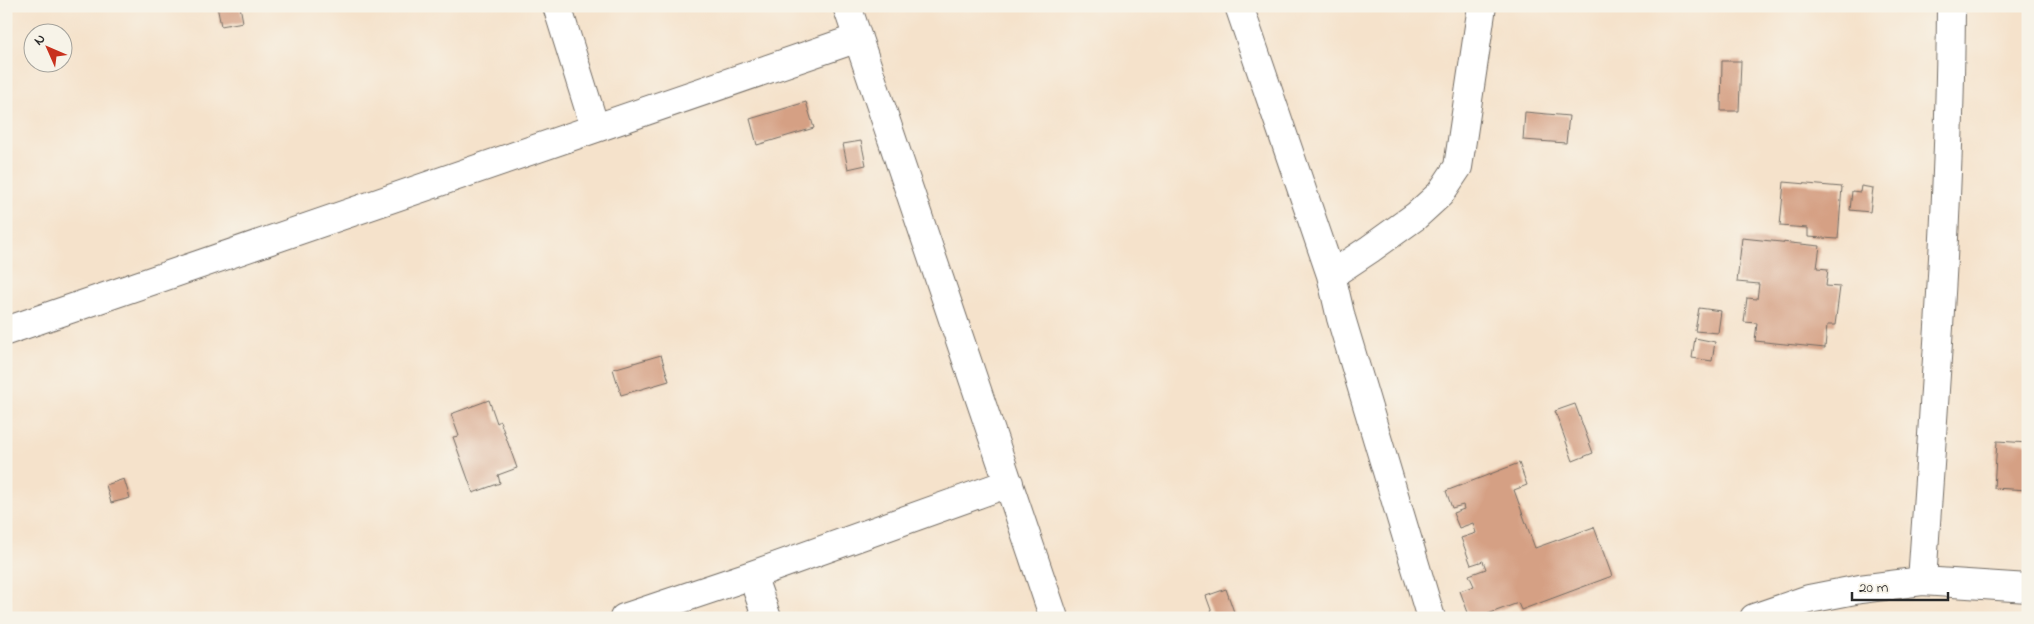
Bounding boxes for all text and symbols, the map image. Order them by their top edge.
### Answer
north arrow [22,22,72,72]
text: N [29,29,51,51]
scale bar [1852,569,1948,601]
text: 20 m [1859,577,1889,599]

